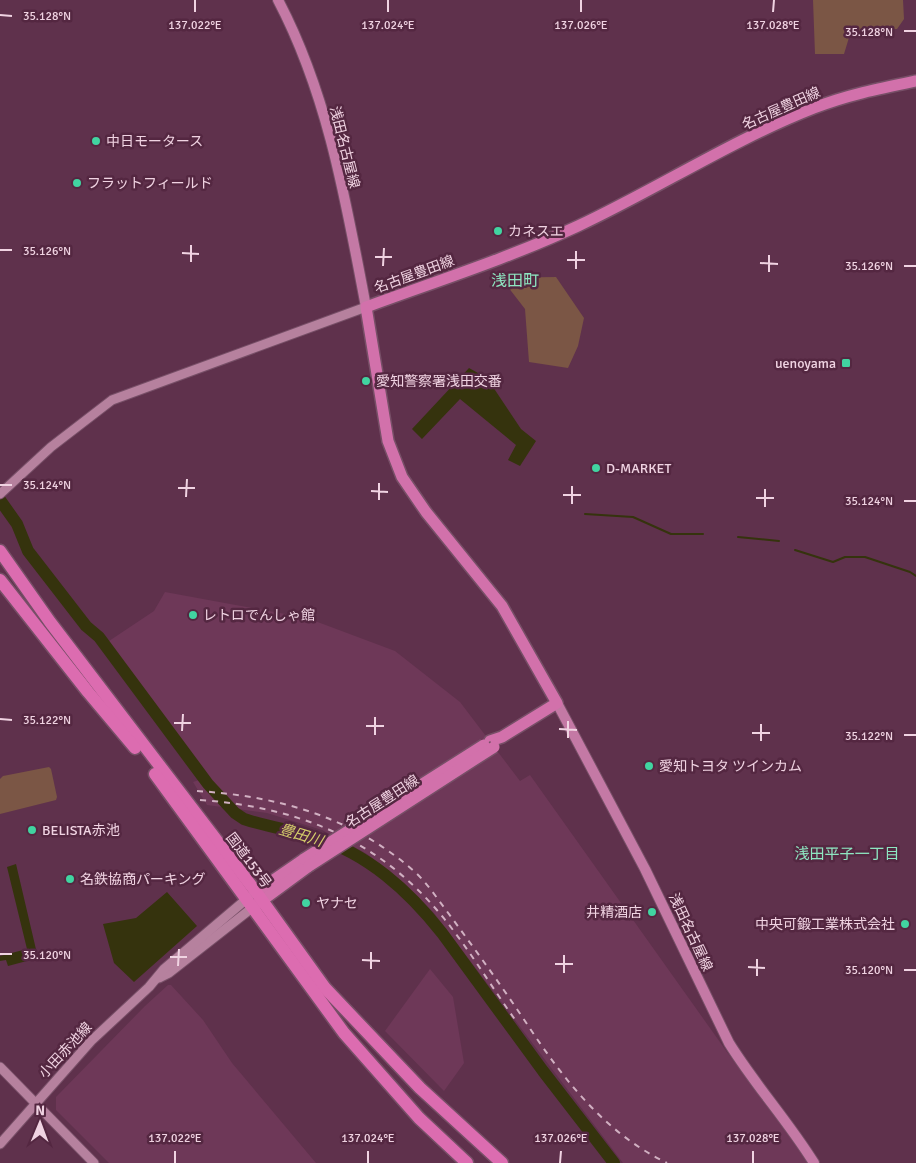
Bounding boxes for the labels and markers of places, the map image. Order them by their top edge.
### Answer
place label: 中日モータース [106,133,203,150]
marker: 中日モータース [90,135,102,147]
place label: フラットフィールド [87,175,213,192]
marker: フラットフィールド [71,177,83,189]
place label: カネスエ [508,223,564,240]
marker: カネスエ [492,225,504,237]
place label: uenoyama [775,355,836,372]
marker: uenoyama [840,357,852,369]
place label: 愛知警察署浅田交番 [376,373,502,390]
marker: 愛知警察署浅田交番 [360,375,372,387]
place label: D-MARKET [606,460,672,477]
marker: D-MARKET [590,462,602,474]
place label: レトロでんしゃ館 [203,607,315,624]
marker: レトロでんしゃ館 [187,609,199,621]
place label: 愛知トヨタ ツインカム [659,758,802,775]
marker: 愛知トヨタ ツインカム [643,760,655,772]
place label: BELISTA赤池 [42,822,120,839]
marker: BELISTA赤池 [26,824,38,836]
place label: 名鉄協商パーキング [80,871,206,888]
marker: 名鉄協商パーキング [64,873,76,885]
place label: ヤナセ [316,895,358,912]
marker: ヤナセ [300,897,312,909]
place label: 井精酒店 [586,904,642,921]
marker: 井精酒店 [646,906,658,918]
place label: 中央可鍛工業株式会社 [755,916,895,933]
marker: 中央可鍛工業株式会社 [899,918,911,930]

